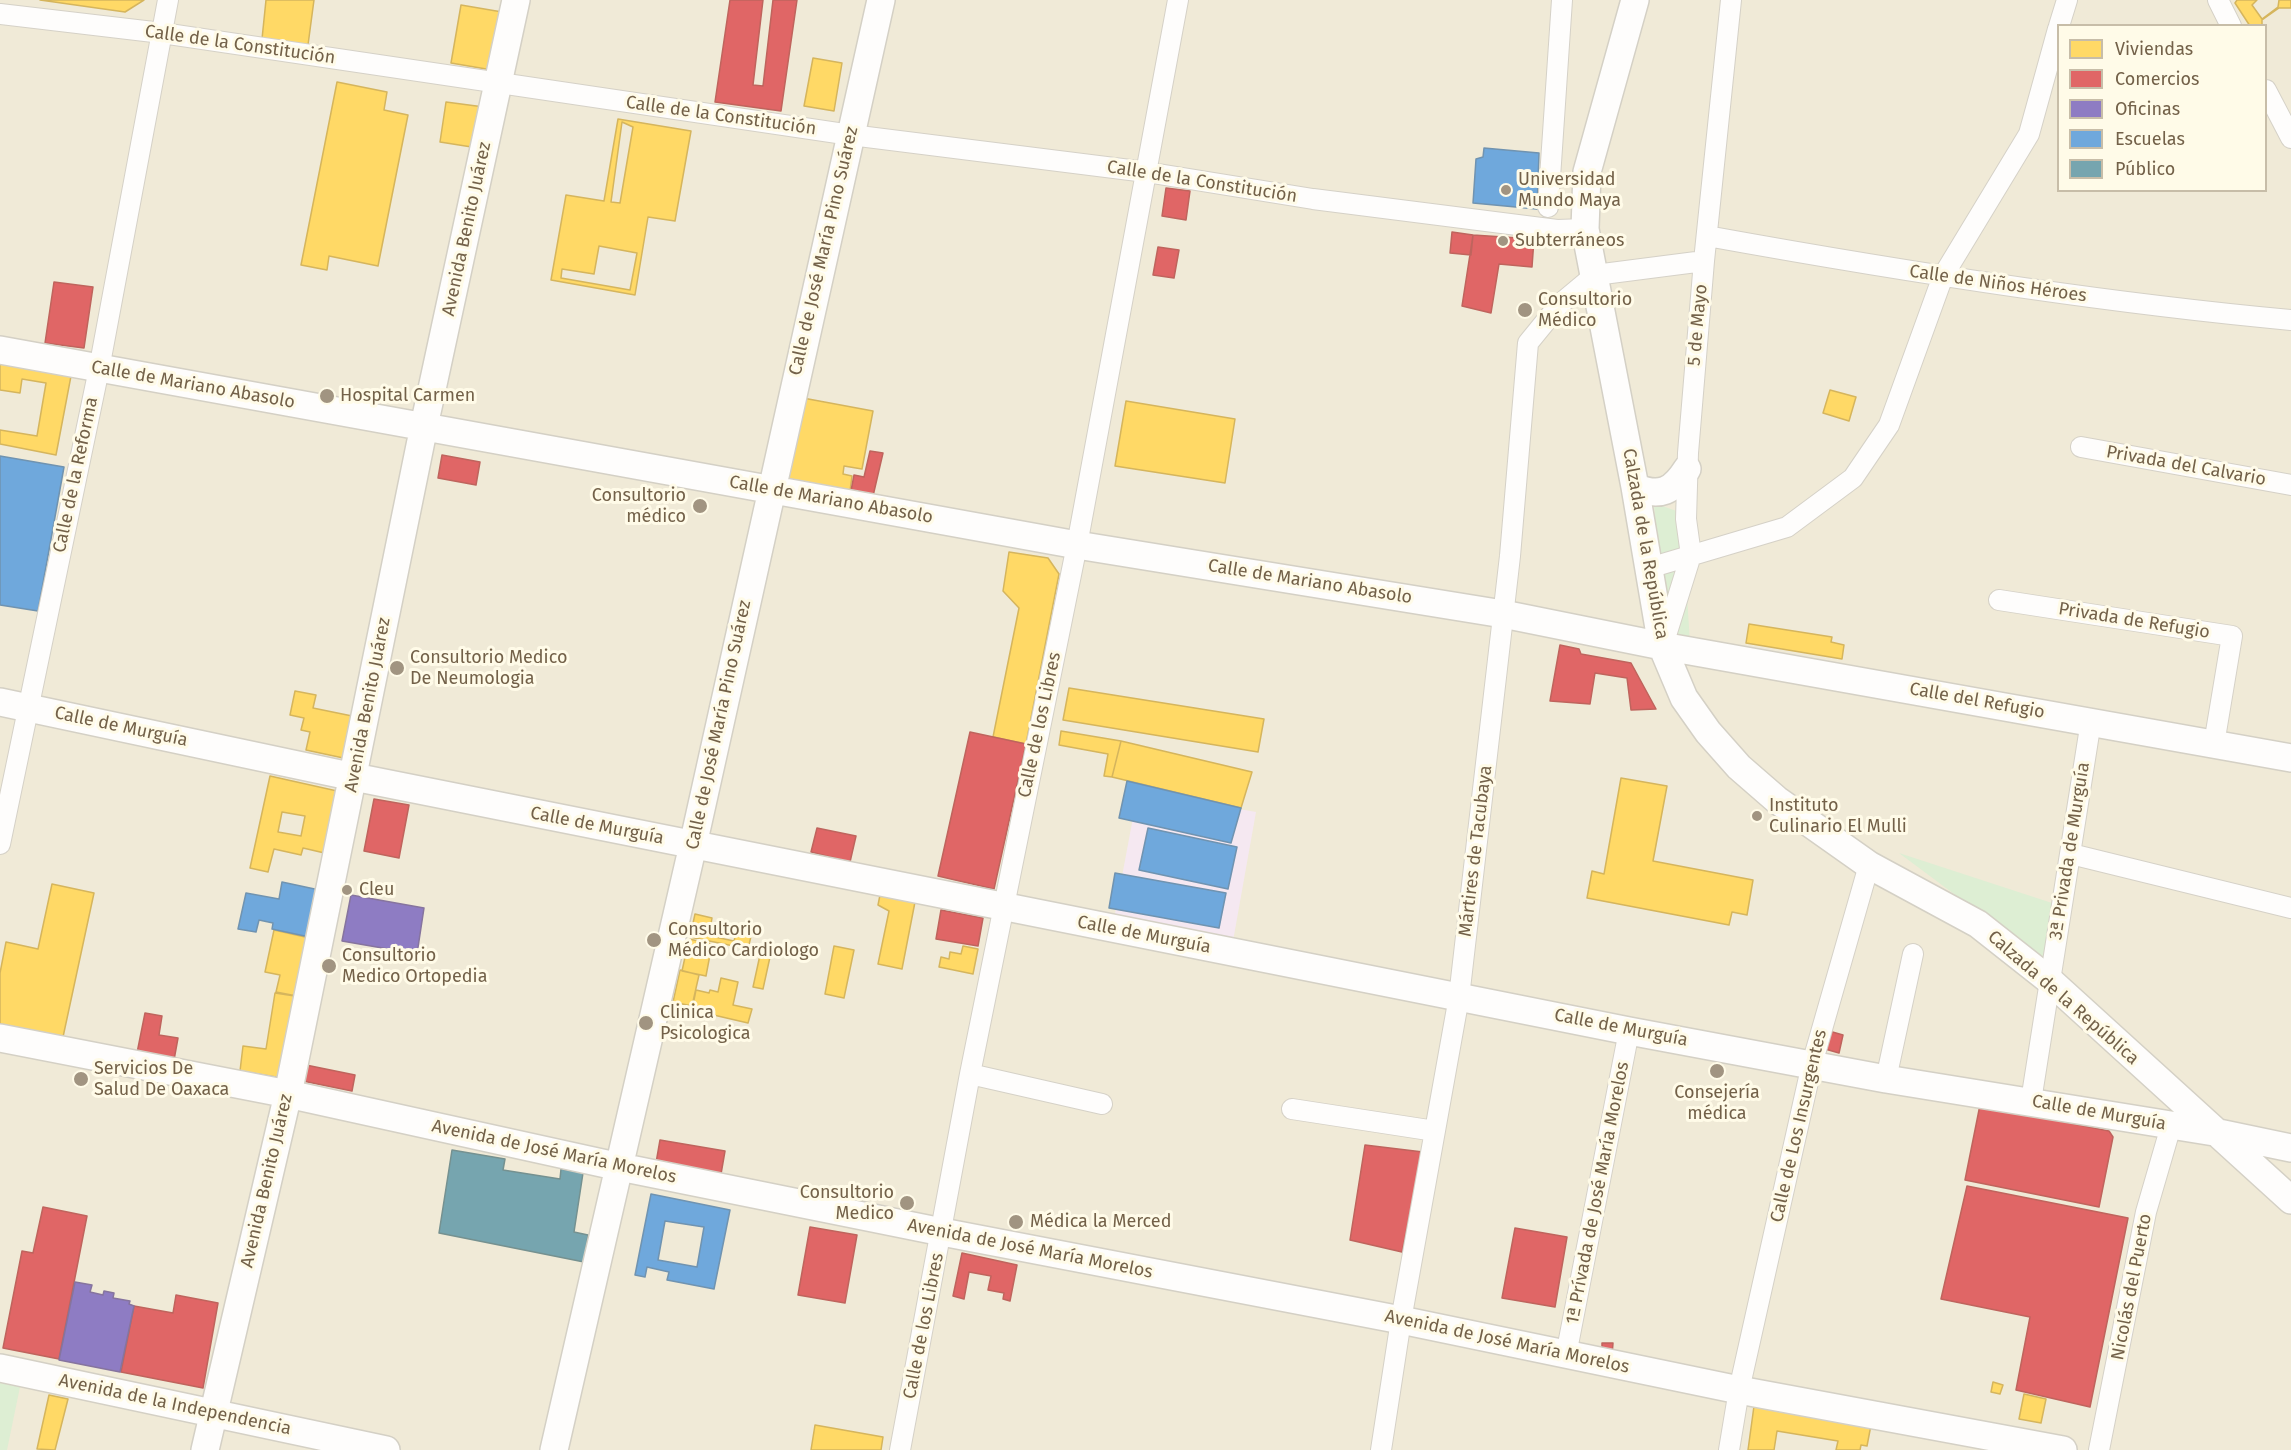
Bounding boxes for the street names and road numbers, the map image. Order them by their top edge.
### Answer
street label: Calle de la Constitución [143,21,337,69]
street label: Calle de la Constitución [624,92,818,140]
street label: Calle de José María Pino Suárez [785,125,863,377]
street label: Avenida Benito Juárez [438,140,496,318]
street label: Calle de la Constitución [1105,156,1299,208]
street label: Calle de Niños Héroes [1908,261,2088,307]
street label: 5 de Mayo [1684,283,1712,367]
street label: Calle de Mariano Abasolo [89,356,297,414]
street label: Calle de la Reforma [49,395,103,555]
street label: Privada del Calvario [2104,441,2268,491]
street label: Calzada de la República [1618,447,1672,641]
street label: Calle de Mariano Abasolo [727,471,935,529]
street label: Calle de Mariano Abasolo [1206,555,1414,609]
street label: Calle de José María Pino Suárez [682,598,756,852]
street label: Privada de Refugio [2057,598,2211,644]
street label: Avenida Benito Juárez [340,616,396,794]
street label: Calle de los Libres [1014,650,1066,800]
street label: Calle del Refugio [1908,678,2046,724]
street label: Calle de Murguía [52,702,190,752]
street label: 3ª Privada de Murguía [2045,761,2095,941]
street label: Mártires de Tacubaya [1455,764,1497,938]
street label: Calle de Murguía [528,802,666,850]
street label: Calle de Murguía [1075,911,1213,959]
street label: Calzada de la República [1983,926,2143,1070]
street label: Calle de Murguía [1552,1004,1690,1052]
street label: Calle de Los Insurgentes [1766,1027,1832,1225]
street label: 1ª Prívada de José María Morelos [1562,1060,1634,1326]
street label: Calle de Murguía [2030,1091,2168,1135]
street label: Avenida Benito Juárez [237,1092,297,1270]
street label: Avenida de José María Morelos [430,1116,678,1188]
street label: Nicolás del Puerto [2107,1212,2157,1362]
street label: Avenida de José María Morelos [906,1215,1154,1283]
street label: Calle de los Libres [899,1251,949,1401]
street label: Avenida de José María Morelos [1383,1306,1631,1378]
street label: Avenida de la Independencia [57,1370,293,1440]

